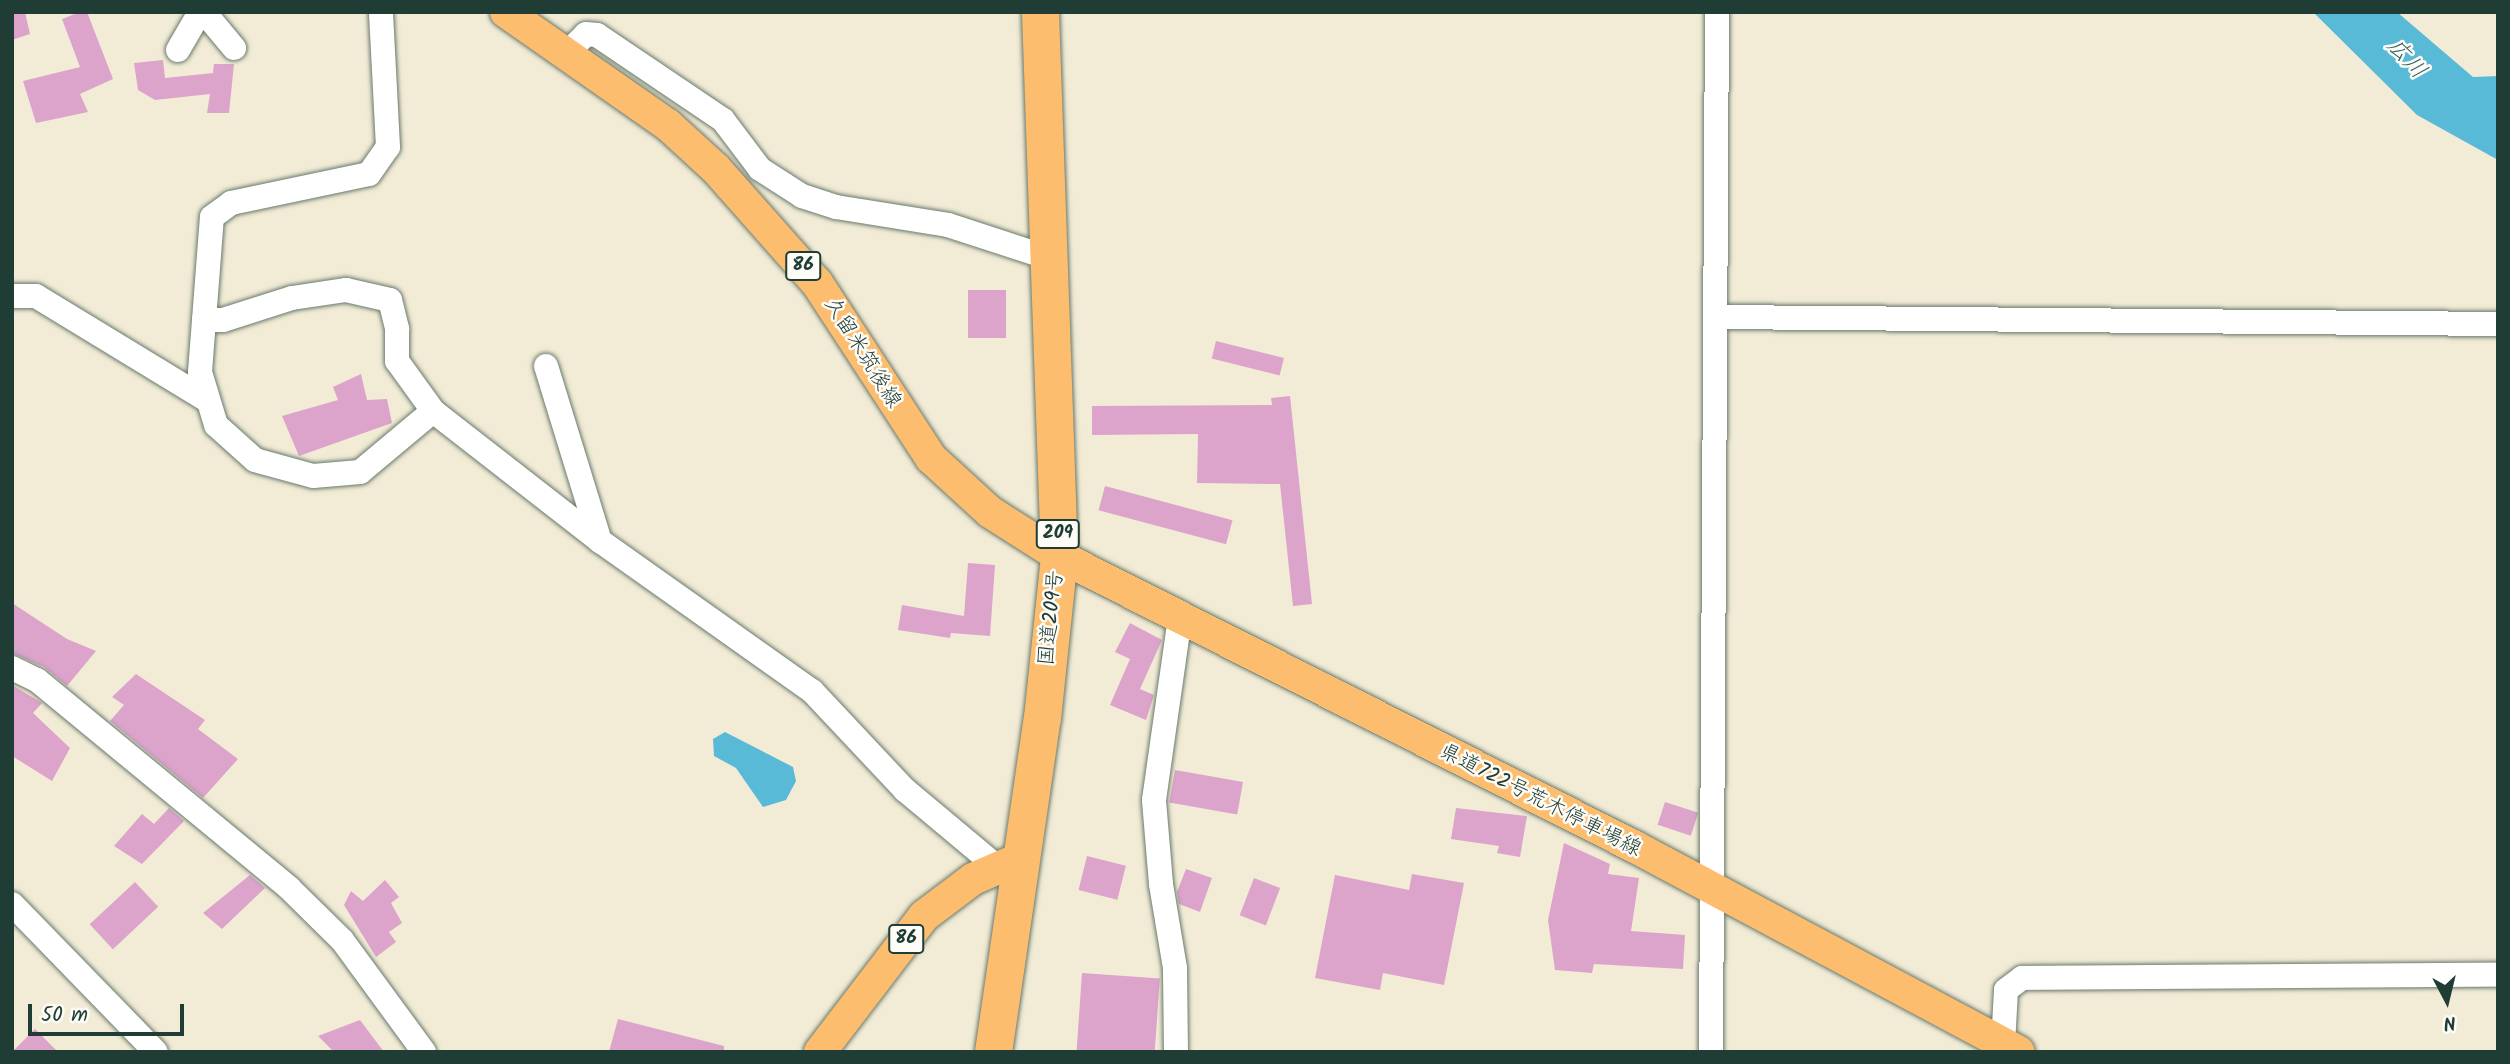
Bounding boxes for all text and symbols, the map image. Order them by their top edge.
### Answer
water label: 広川 [2380,33,2432,85]
road number: 86 [784,250,822,282]
street label: 久留米筑後線 [818,293,906,413]
road number: 209 [1035,519,1081,550]
street label: 国道209号 [1034,569,1070,667]
street label: 県道722号荒木停車場線 [1435,739,1645,863]
road number: 86 [887,923,925,954]
north arrow [2412,966,2482,1036]
scale bar [32,990,187,1034]
text: 50 m [41,999,88,1032]
text: N [2442,1006,2457,1037]

